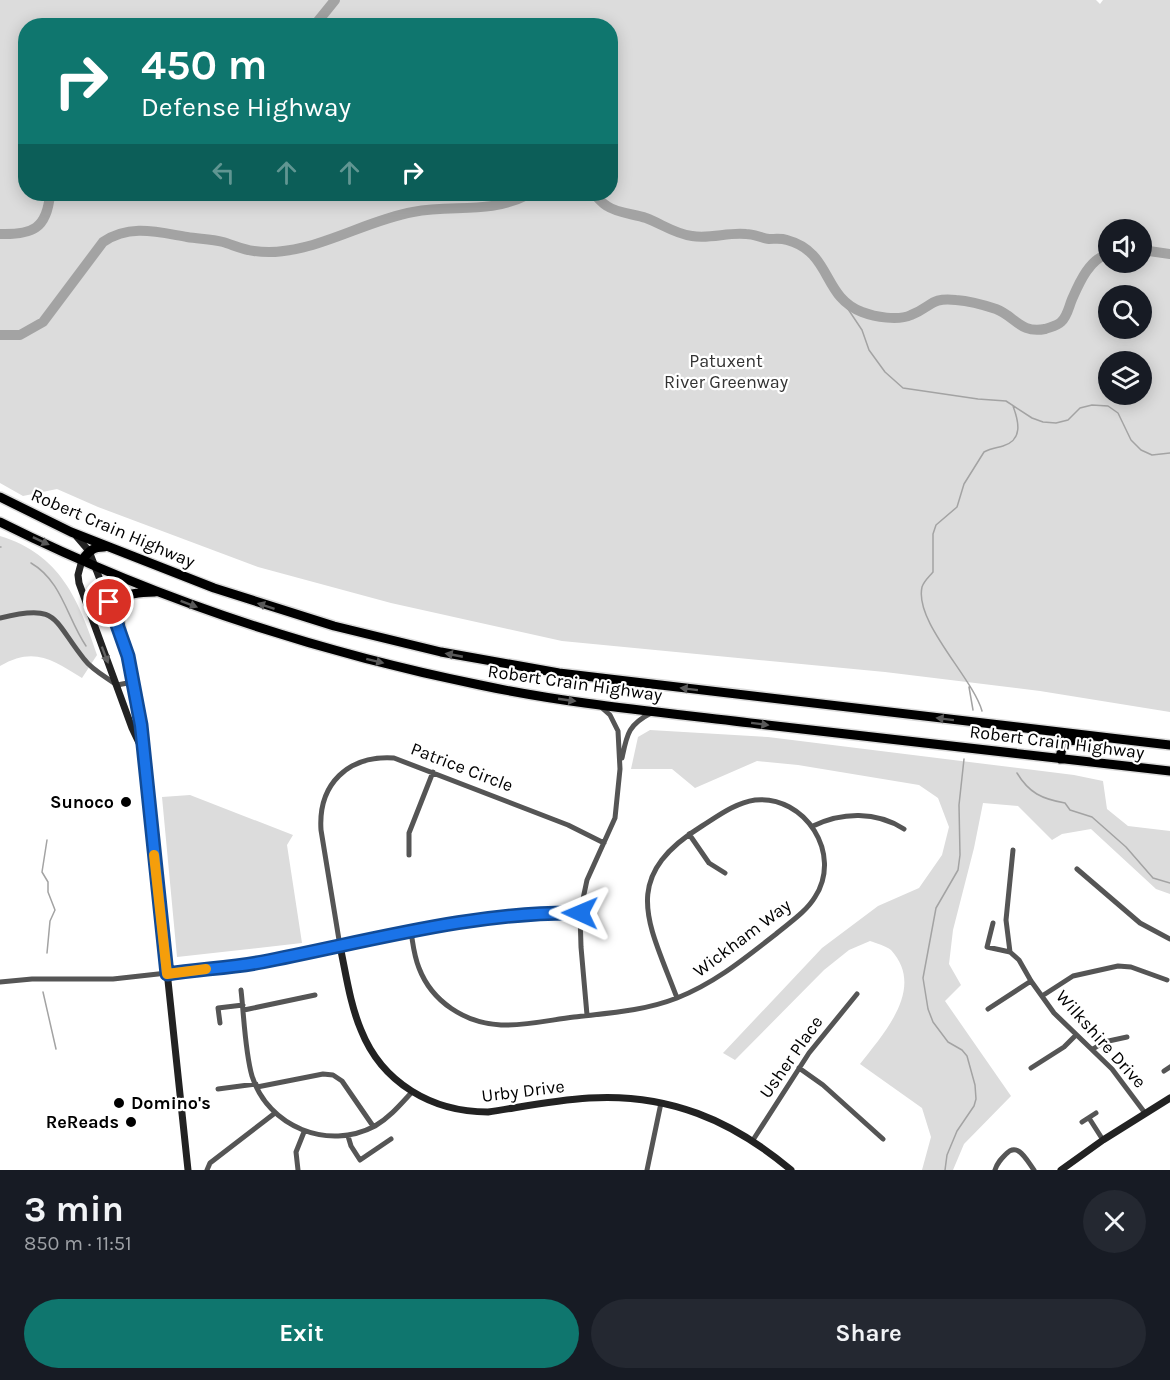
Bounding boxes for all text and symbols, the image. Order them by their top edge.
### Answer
text: 450 m [141,40,267,90]
icon: right [42,42,120,120]
text: Defense Highway [141,91,351,123]
icon: left [207,156,240,189]
icon: ahead [270,156,303,189]
icon: ahead [333,156,366,189]
icon: right [396,156,429,189]
map controls [1098,219,1152,405]
button: sound [1098,219,1152,273]
button: search [1098,285,1152,339]
park label: Patuxent River Greenway [664,350,789,393]
button: layers [1098,351,1152,405]
street label: Robert Crain Highway [28,483,199,573]
one-way arrow [32,537,49,546]
pin [83,576,134,627]
icon: arrive [92,585,125,618]
one-way arrow [180,599,198,609]
one-way arrow [257,601,275,610]
one-way arrow [101,646,110,664]
one-way arrow [445,650,464,659]
one-way arrow [366,657,385,667]
street label: Robert Crain Highway [486,660,664,706]
one-way arrow [679,684,698,693]
one-way arrow [557,695,576,705]
one-way arrow [935,714,954,723]
one-way arrow [751,719,770,729]
street label: Robert Crain Highway [968,720,1146,764]
street label: Patrice Circle [408,737,516,797]
place label: Sunoco [50,791,114,813]
marker: Sunoco [119,795,133,809]
position arrow [548,881,612,945]
street label: Wickham Way [689,894,796,982]
street label: Wilkshire Drive [1051,985,1151,1093]
street label: Usher Place [755,1012,827,1102]
street label: Urby Drive [480,1075,566,1107]
place label: Domino's [131,1092,211,1114]
marker: Domino's [112,1096,126,1110]
place label: ReReads [46,1111,119,1133]
marker: ReReads [124,1115,138,1129]
text: 3 min [24,1188,124,1230]
button: close [1083,1190,1146,1253]
text: 850 m · 11:51 [24,1232,132,1255]
button: Exit [24,1299,579,1368]
button: Share [591,1299,1146,1368]

